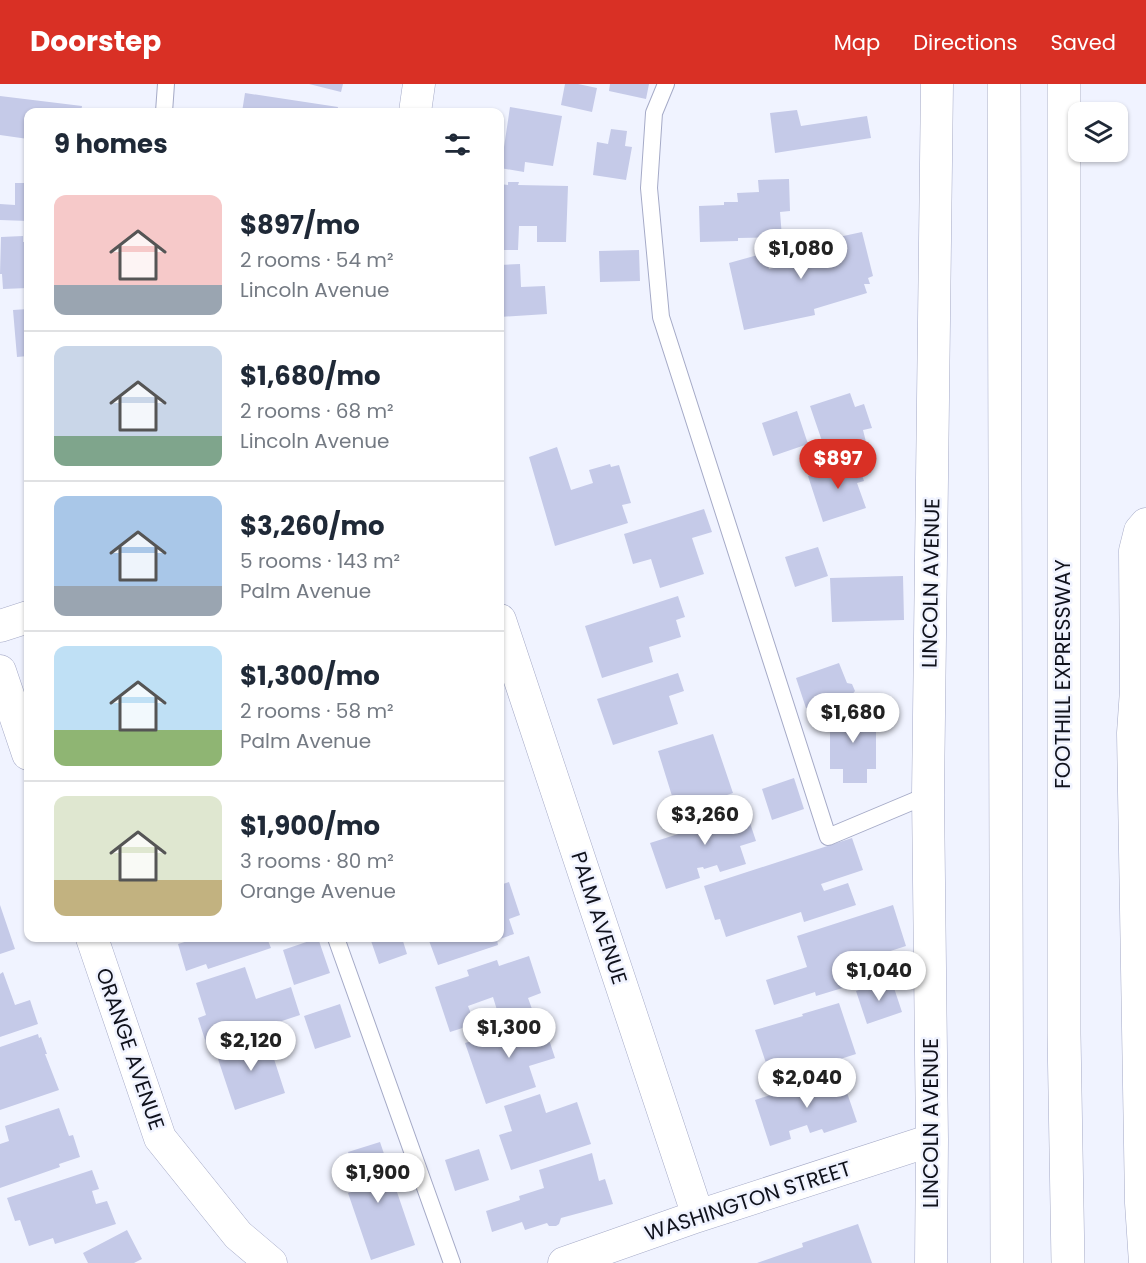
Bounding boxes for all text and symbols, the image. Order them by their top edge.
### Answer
text: Doorstep [30,22,161,61]
text: Map [834,28,880,57]
text: Directions [913,28,1017,57]
text: Saved [1050,28,1116,57]
map controls [1068,102,1128,162]
button: layers [1068,102,1128,162]
text: 9 homes [54,126,168,162]
icon: filters [441,128,474,161]
text: $897/mo [240,207,360,243]
icon: home [102,219,174,291]
pin: $1,080 [752,229,850,280]
text: $1,080 [768,234,834,262]
text: 2 rooms · 54 m² [240,246,394,274]
text: Lincoln Avenue [240,276,389,304]
text: $1,680/mo [240,358,381,394]
icon: home [102,370,174,442]
text: 2 rooms · 68 m² [240,397,394,425]
text: Lincoln Avenue [240,427,389,455]
pin: $897 [802,439,874,490]
text: $897 [813,444,863,472]
street label: LINCOLN AVENUE [915,498,946,668]
text: $3,260/mo [240,508,385,544]
icon: home [102,520,174,592]
text: 5 rooms · 143 m² [240,547,400,575]
street label: FOOTHILL EXPRESSWAY [1048,559,1077,789]
text: Palm Avenue [240,577,371,605]
text: $1,300/mo [240,658,380,694]
icon: home [102,670,174,742]
pin: $1,680 [804,693,902,744]
text: 2 rooms · 58 m² [240,697,394,725]
text: $1,680 [820,698,886,726]
text: Palm Avenue [240,727,371,755]
pin: $3,260 [656,795,754,846]
text: $3,260 [671,800,739,828]
text: $1,900/mo [240,808,380,844]
icon: home [102,820,174,892]
text: 3 rooms · 80 m² [240,847,394,875]
street label: PALM AVENUE [564,848,635,988]
text: Orange Avenue [240,877,396,905]
pin: $1,040 [830,951,928,1002]
text: $1,040 [846,956,912,984]
street label: ORANGE AVENUE [89,964,172,1134]
pin: $1,300 [460,1008,558,1059]
text: $1,300 [477,1013,541,1041]
pin: $2,120 [202,1021,300,1072]
text: $2,120 [220,1026,282,1054]
street label: LINCOLN AVENUE [916,1038,945,1208]
pin: $2,040 [758,1058,856,1109]
text: $2,040 [772,1063,842,1091]
pin: $1,900 [329,1153,427,1204]
street label: WASHINGTON STREET [641,1153,855,1248]
text: $1,900 [346,1158,410,1186]

